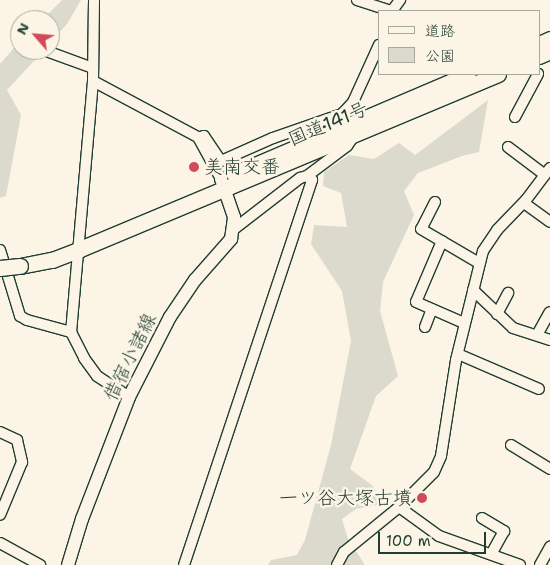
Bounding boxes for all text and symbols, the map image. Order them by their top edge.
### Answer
north arrow [10,10,60,60]
legend [378,10,540,75]
text: N [12,20,33,38]
text: 道路 [425,21,455,41]
text: 公園 [425,46,455,66]
street label: 国道141号 [285,97,371,151]
place label: 美南交番 [204,156,280,178]
marker: 美南交番 [188,161,200,173]
street label: 借宿小諸線 [99,309,161,405]
place label: 一ツ谷大塚古墳 [279,487,412,509]
marker: 一ツ谷大塚古墳 [416,492,428,504]
scale bar [380,522,488,554]
text: 100 m [386,531,431,551]

